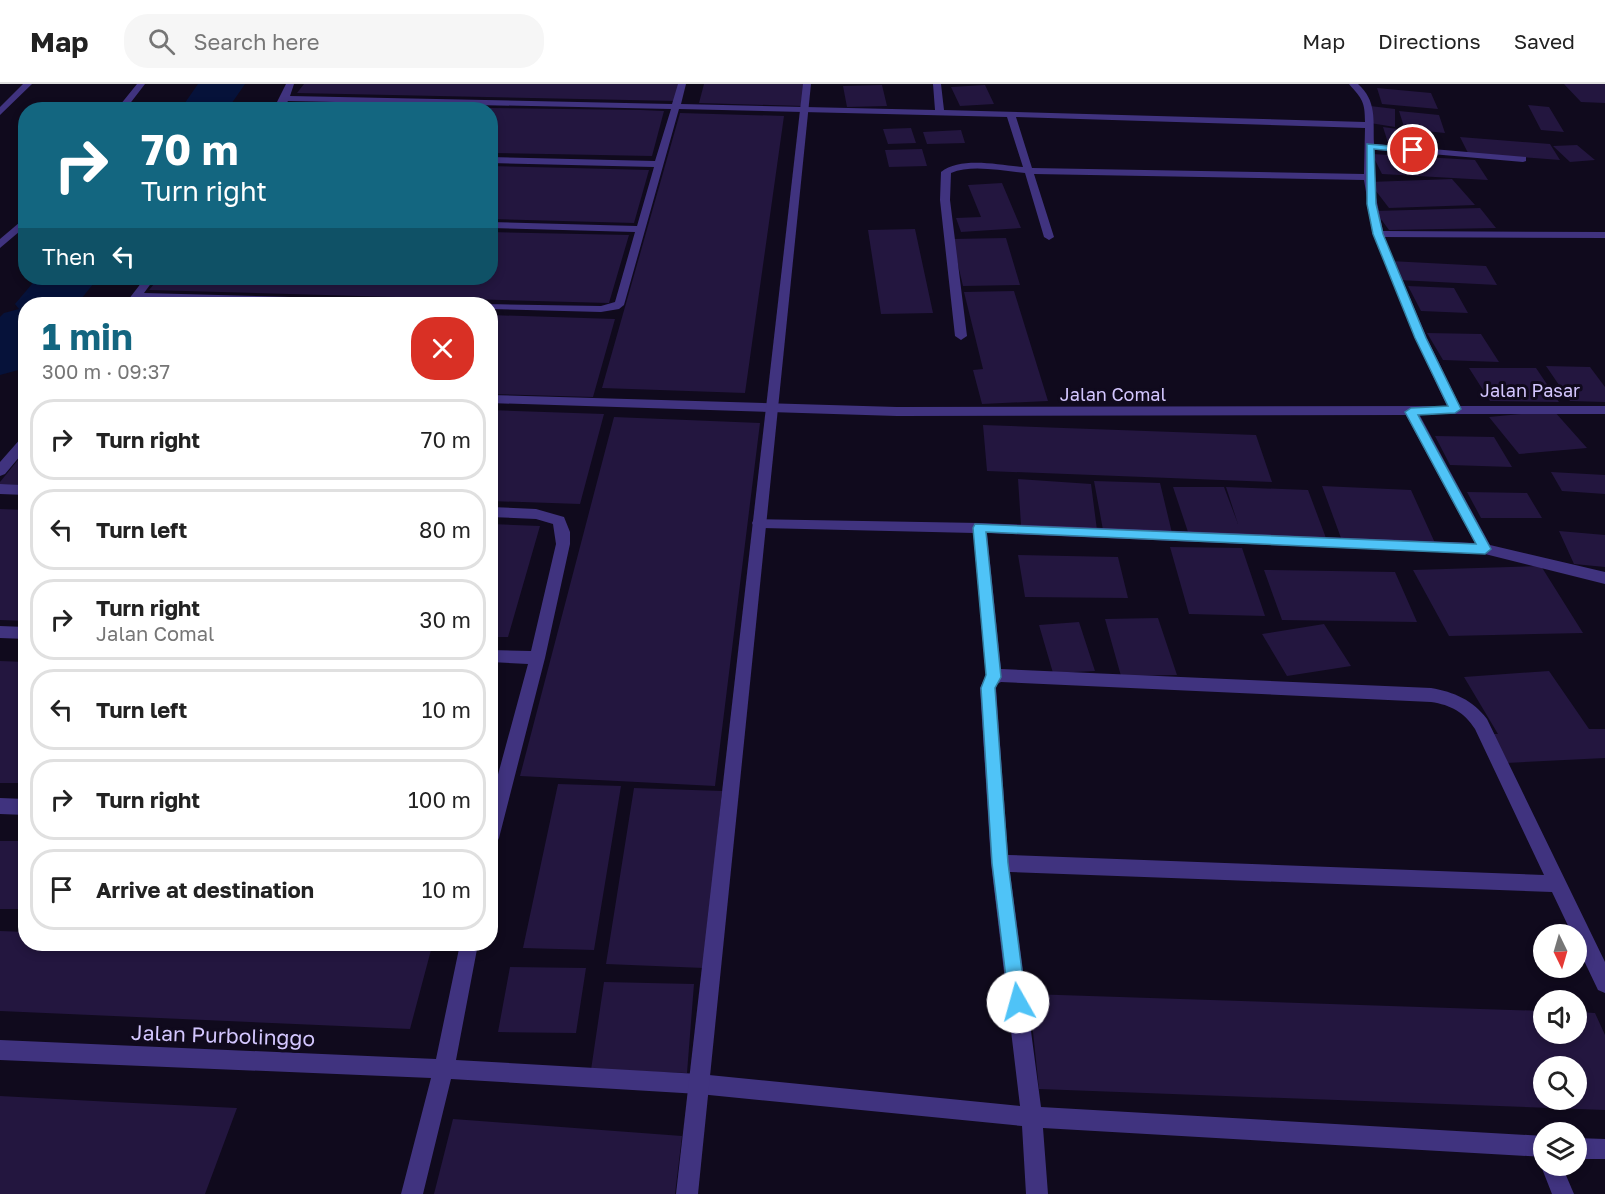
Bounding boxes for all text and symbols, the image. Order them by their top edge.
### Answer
search box [124,14,544,68]
text: Map [30,25,88,58]
icon: search [145,25,178,58]
text: Search here [193,28,319,55]
text: Map [1302,28,1345,54]
text: Directions [1378,28,1481,54]
text: Saved [1514,28,1575,54]
text: 70 m [141,124,238,174]
pin [1387,124,1438,175]
icon: right [42,126,120,204]
icon: arrive [1396,133,1429,166]
text: Turn right [141,175,267,207]
icon: left [107,240,140,273]
text: Then [42,243,95,270]
text: 1 min [42,315,133,358]
button: close [411,317,474,380]
text: 300 m · 09:37 [42,359,170,383]
street label: Jalan Pasar [1480,379,1580,401]
street label: Jalan Comal [1060,383,1167,405]
icon: right [45,423,78,456]
text: Turn right [96,426,200,453]
text: 70 m [421,426,471,453]
icon: left [45,513,78,546]
text: Turn left [96,516,187,543]
text: 80 m [419,516,471,543]
text: Turn right [96,594,200,621]
icon: right [45,603,78,636]
text: 30 m [420,606,471,633]
text: Jalan Comal [96,621,214,645]
icon: left [45,693,78,726]
text: Turn left [96,696,187,723]
text: 10 m [422,696,471,723]
icon: right [45,783,78,816]
text: Turn right [96,786,200,813]
text: 100 m [408,786,471,813]
icon: arrive [45,873,78,906]
text: Arrive at destination [96,876,314,903]
text: 10 m [422,876,471,903]
north arrow [1533,924,1587,978]
map controls [1533,924,1587,1176]
position arrow [986,970,1050,1034]
button: sound [1533,990,1587,1044]
street label: Jalan Purbolinggo [131,1019,316,1051]
button: search [1533,1056,1587,1110]
button: layers [1533,1122,1587,1176]

